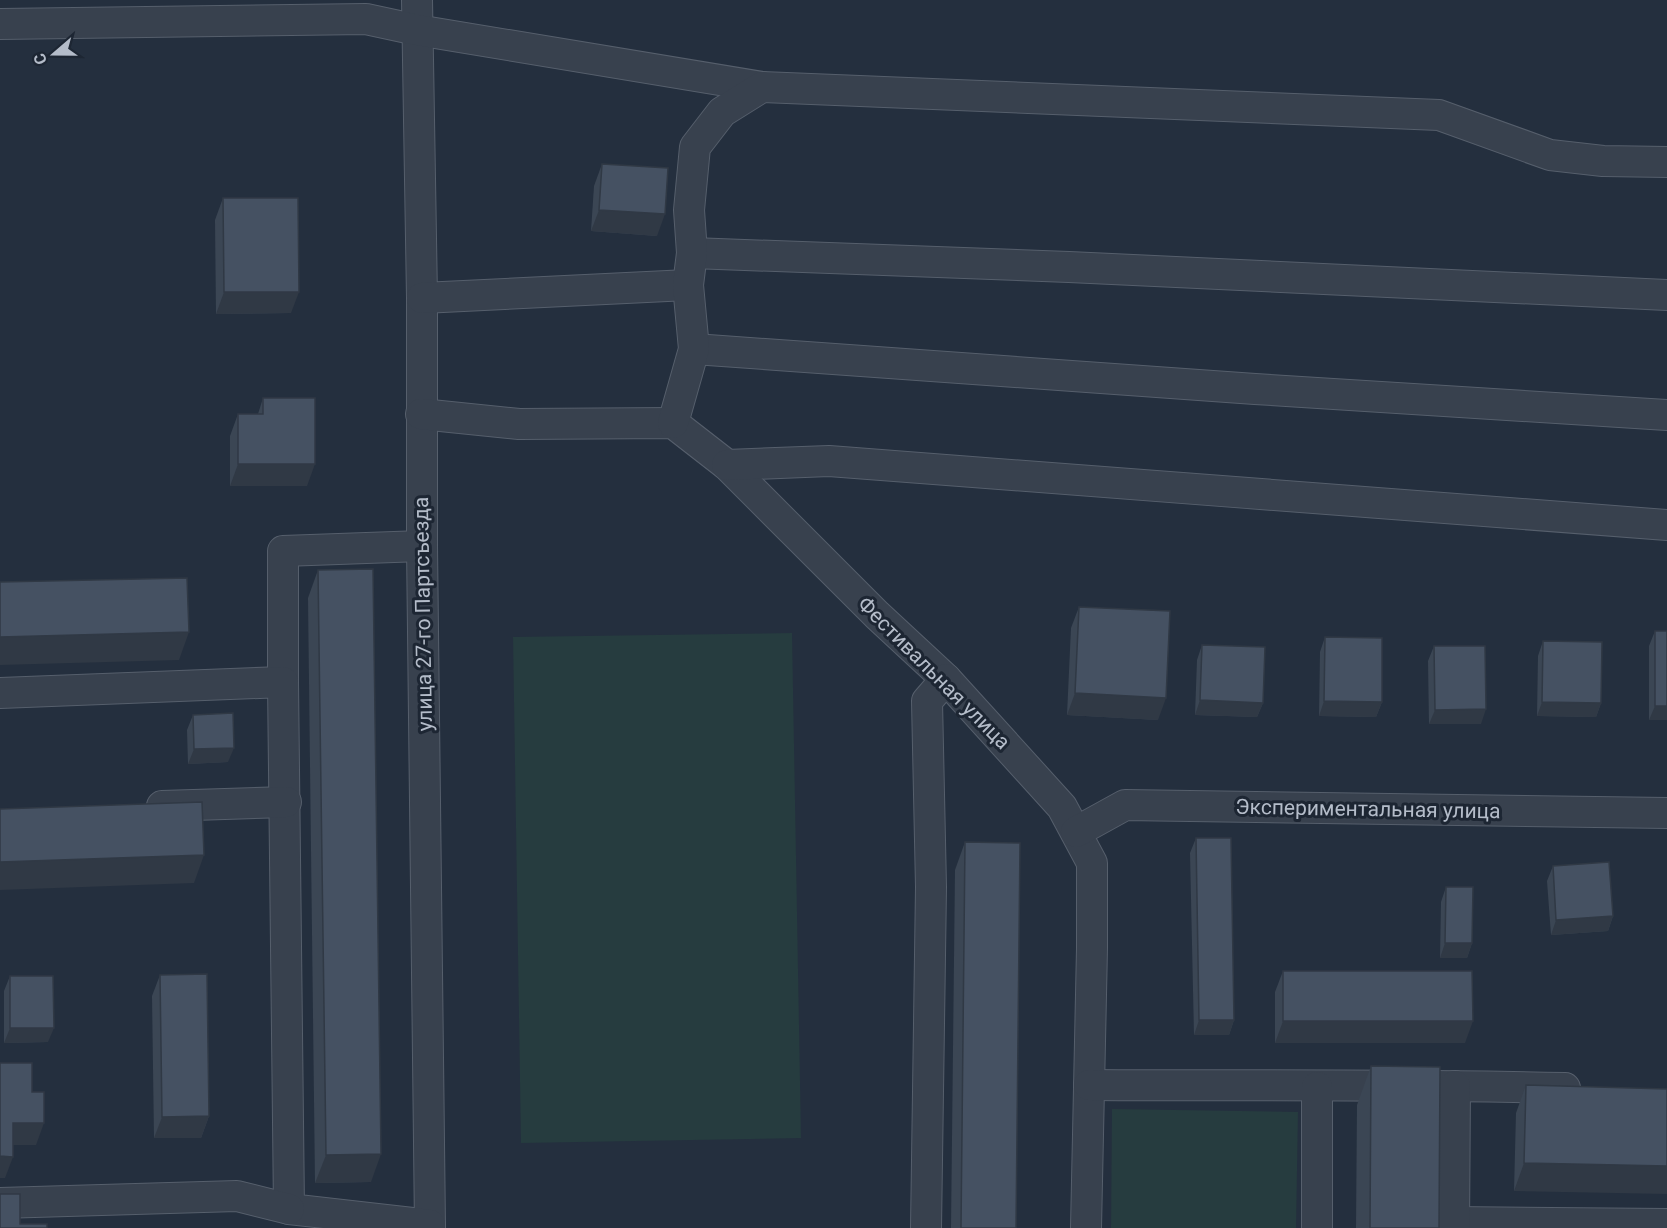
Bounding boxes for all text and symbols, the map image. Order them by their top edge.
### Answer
north arrow [24,24,84,84]
text: С [30,51,51,67]
street label: улица 27-го Партсъезда [409,496,437,732]
street label: Фестивальная улица [853,592,1015,754]
street label: Экспериментальная улица [1235,795,1501,823]

